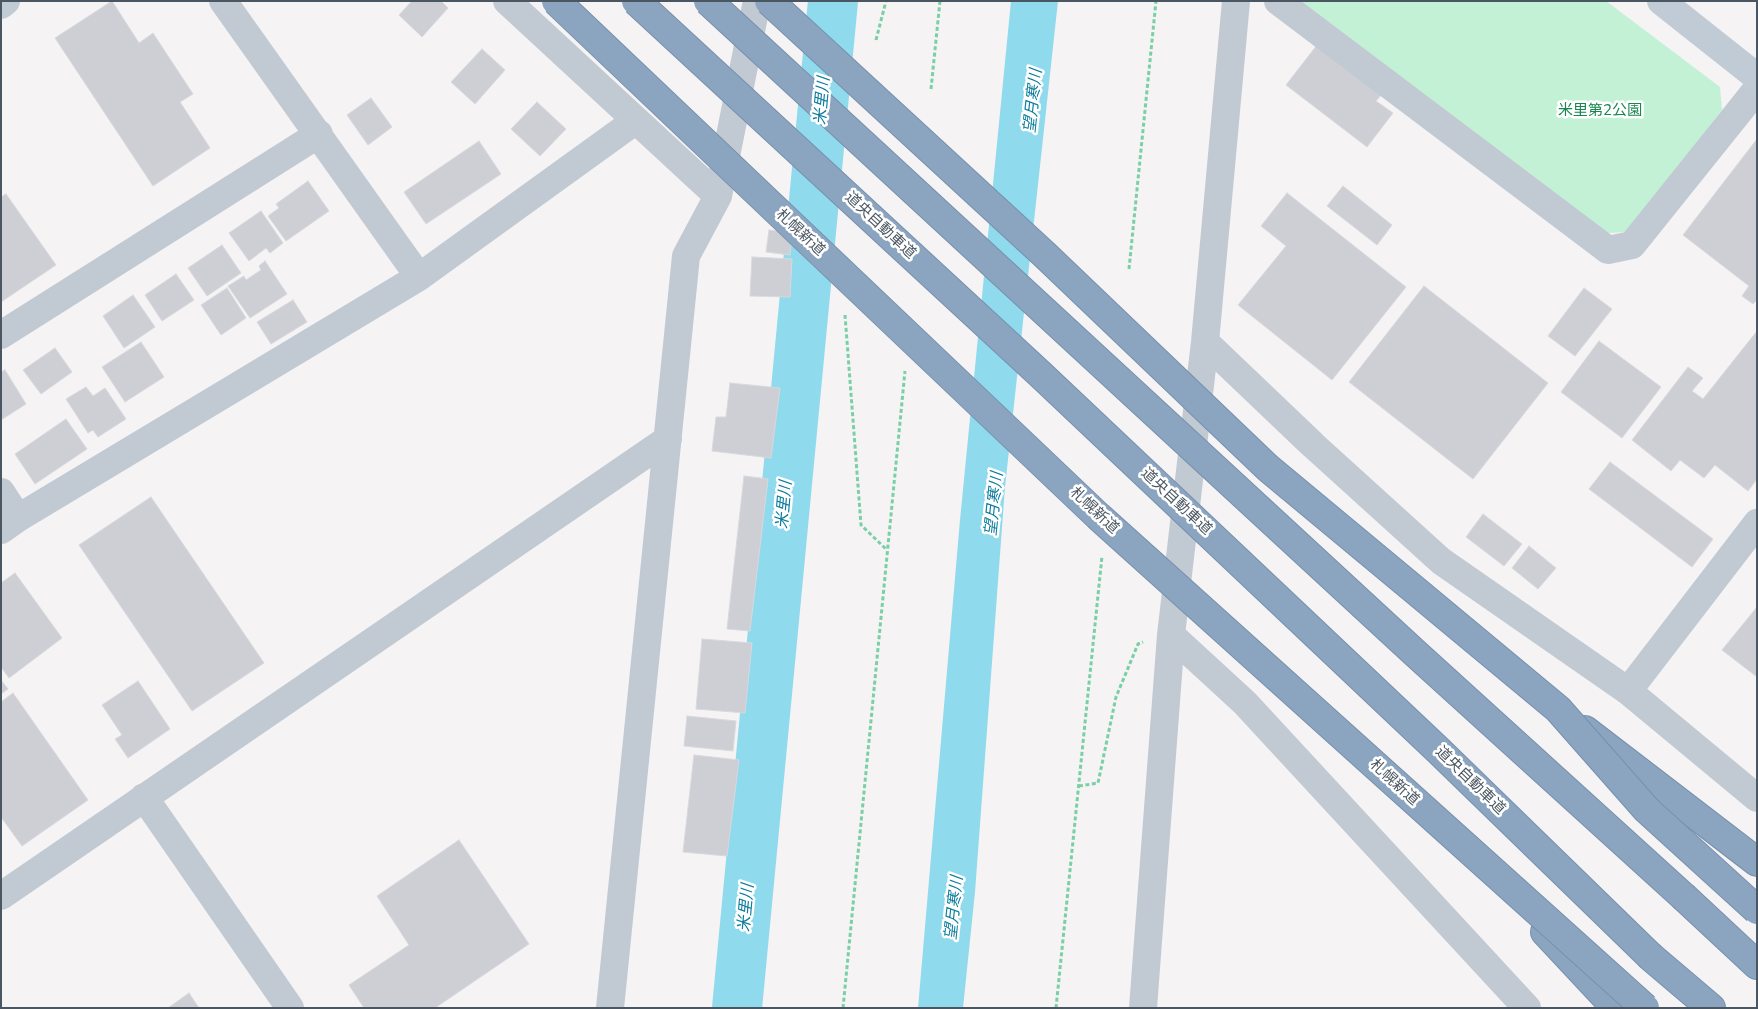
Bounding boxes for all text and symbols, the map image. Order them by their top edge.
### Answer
water label: 望月寒川 [1021,68,1047,134]
water label: 米里川 [811,76,835,126]
park label: 米里第2公園 [1558,102,1642,120]
street label: 道央自動車道 [841,189,919,263]
street label: 札幌新道 [772,206,828,260]
street label: 道央自動車道 [1137,465,1215,539]
water label: 望月寒川 [982,471,1008,537]
water label: 米里川 [773,480,797,530]
street label: 札幌新道 [1066,484,1122,538]
street label: 道央自動車道 [1431,743,1509,819]
street label: 札幌新道 [1366,756,1422,810]
water label: 望月寒川 [942,875,968,941]
water label: 米里川 [735,883,759,933]

